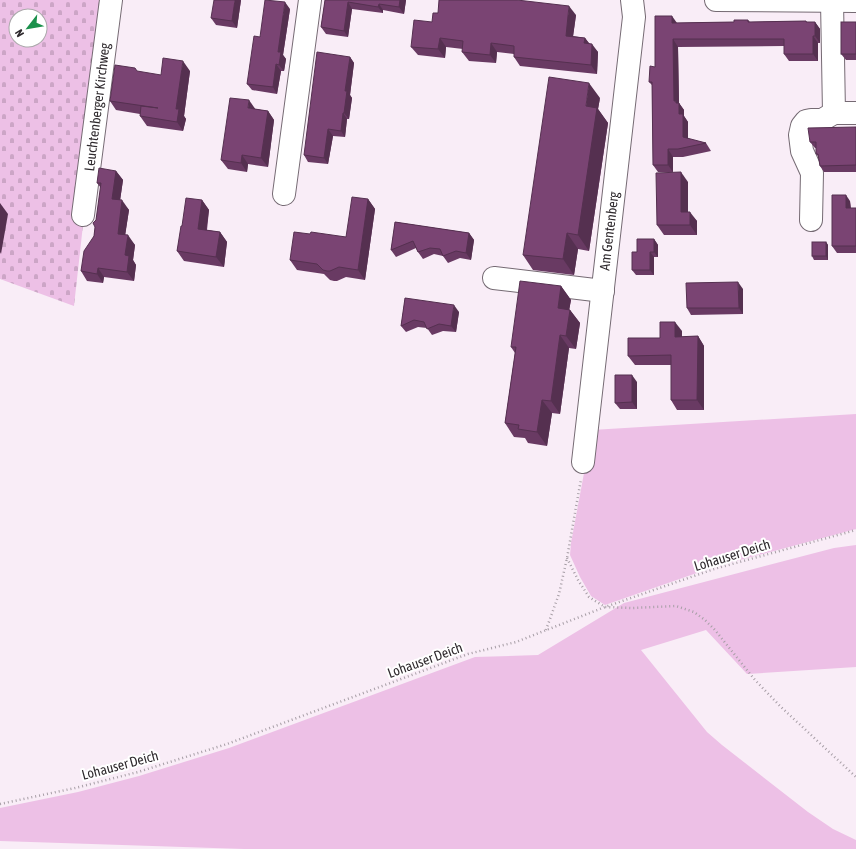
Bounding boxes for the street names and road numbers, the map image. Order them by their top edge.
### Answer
street label: Leuchtenberger Kirchweg [81,42,113,172]
street label: Am Gentenberg [596,191,622,271]
street label: Lohauser Deich [692,536,772,574]
street label: Lohauser Deich [385,639,465,681]
street label: Lohauser Deich [80,747,160,783]

